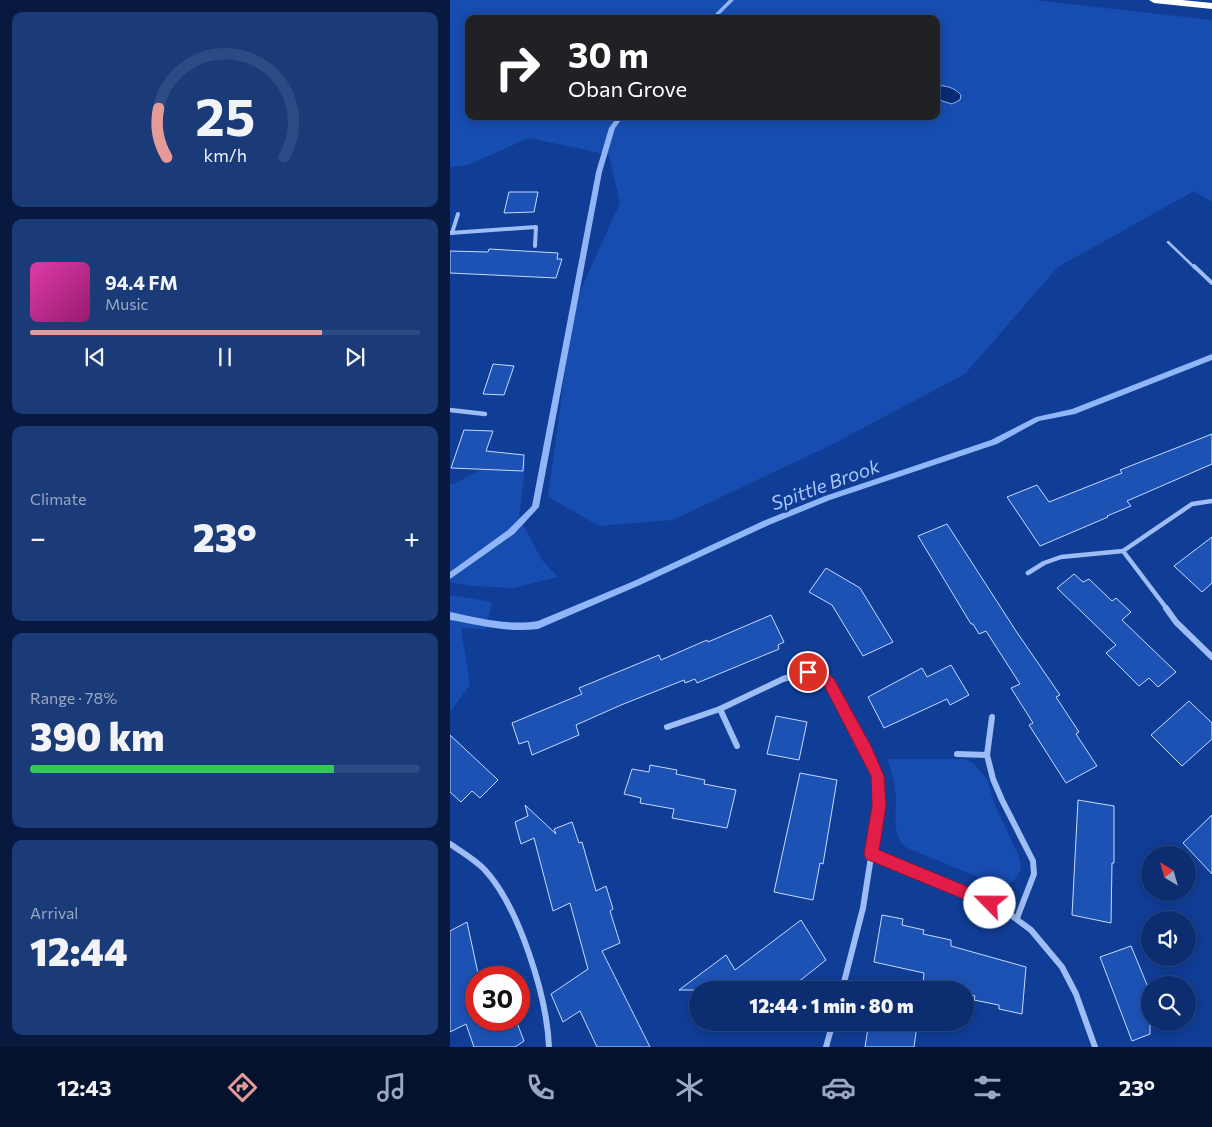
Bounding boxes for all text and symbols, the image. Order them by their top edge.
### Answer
text: 30 m [568,32,649,75]
icon: right [485,35,550,100]
text: Oban Grove [568,75,687,102]
text: 25 [195,83,255,147]
text: km/h [203,144,247,166]
text: 94.4 FM [105,271,178,294]
text: Music [105,294,149,313]
icon: previous [81,343,109,371]
icon: pause [211,343,239,371]
icon: next [341,343,369,371]
water label: Spittle Brook [768,453,883,514]
text: Climate [30,489,86,508]
text: 23° [193,513,257,560]
text: − [30,520,46,554]
text: + [404,520,420,554]
pin [787,651,829,693]
icon: arrive [794,658,822,686]
text: Range · 78% [30,688,117,707]
text: 390 km [30,712,164,759]
north arrow [1141,846,1196,901]
map controls [1141,846,1196,1031]
position arrow [963,876,1015,928]
text: Arrival [30,903,78,922]
button: sound [1141,911,1196,966]
text: 12:44 [30,927,128,974]
speed limit sign: 30 [465,966,530,1031]
button: search [1141,976,1196,1031]
text: 12:44 · 1 min · 80 m [749,994,914,1017]
icon: directions [225,1070,260,1105]
icon: music [374,1070,409,1105]
icon: phone [523,1070,558,1105]
icon: climate [672,1070,707,1105]
icon: car [821,1070,856,1105]
icon: filters [970,1070,1005,1105]
text: 12:43 [57,1074,112,1101]
text: 23° [1119,1074,1155,1101]

